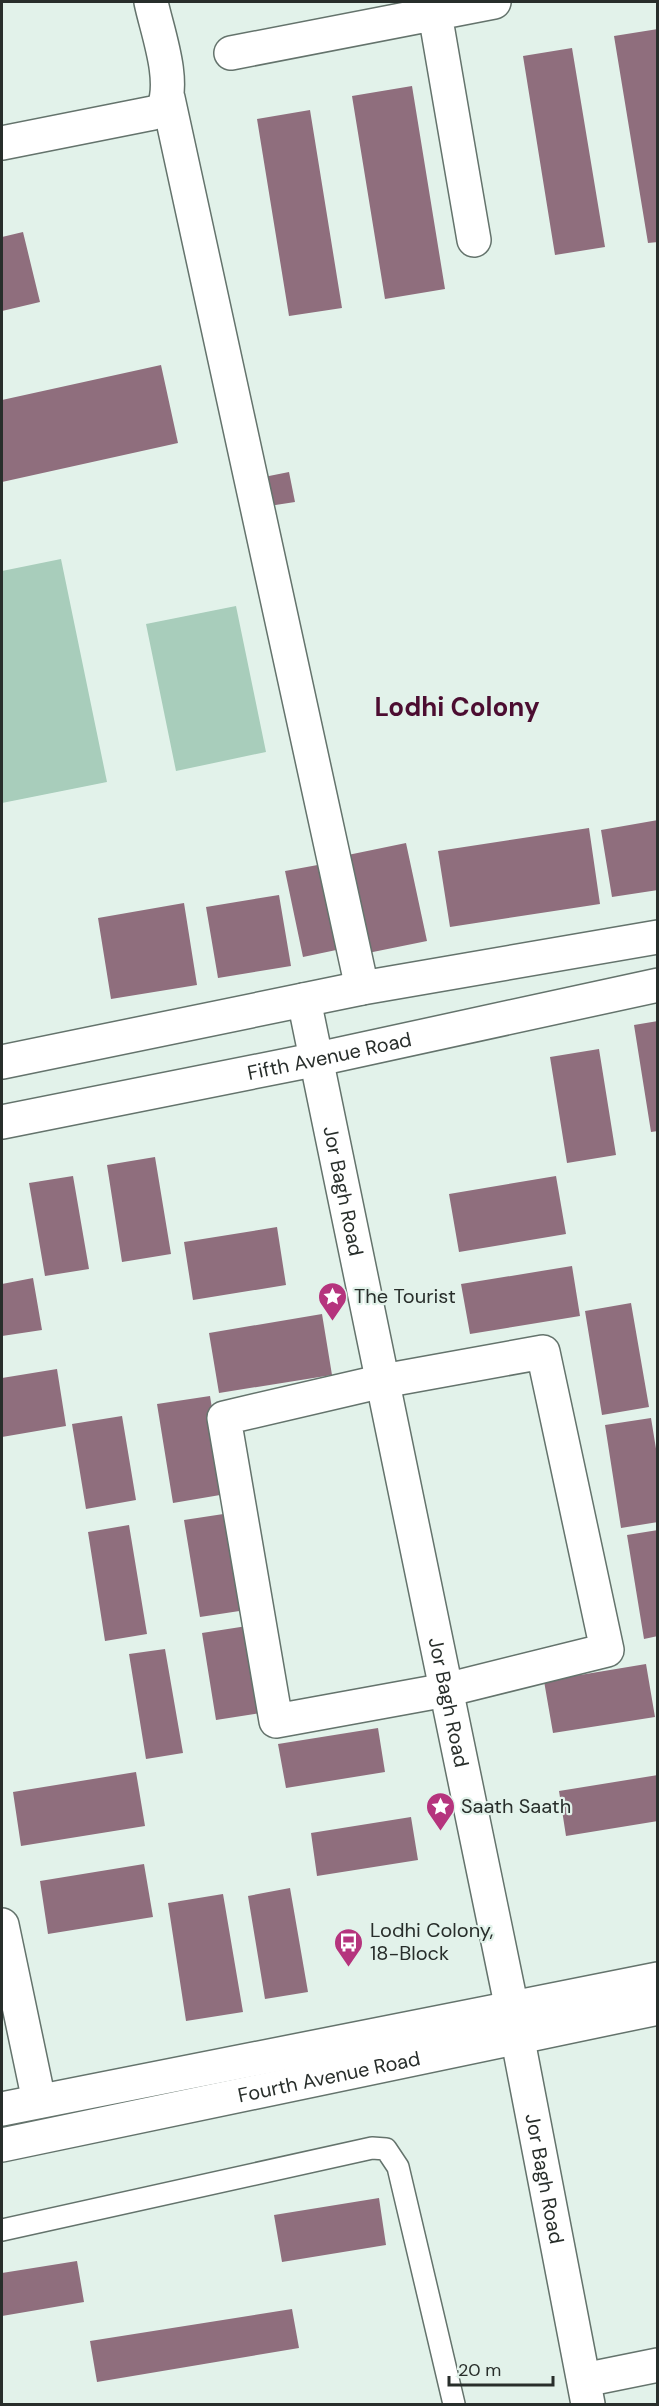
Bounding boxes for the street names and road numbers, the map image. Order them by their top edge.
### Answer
street label: Fifth Avenue Road [245,1026,414,1086]
street label: Jor Bagh Road [317,1124,369,1258]
street label: Jor Bagh Road [423,1635,475,1770]
street label: Fourth Avenue Road [235,2045,422,2108]
street label: Jor Bagh Road [519,2111,570,2246]

